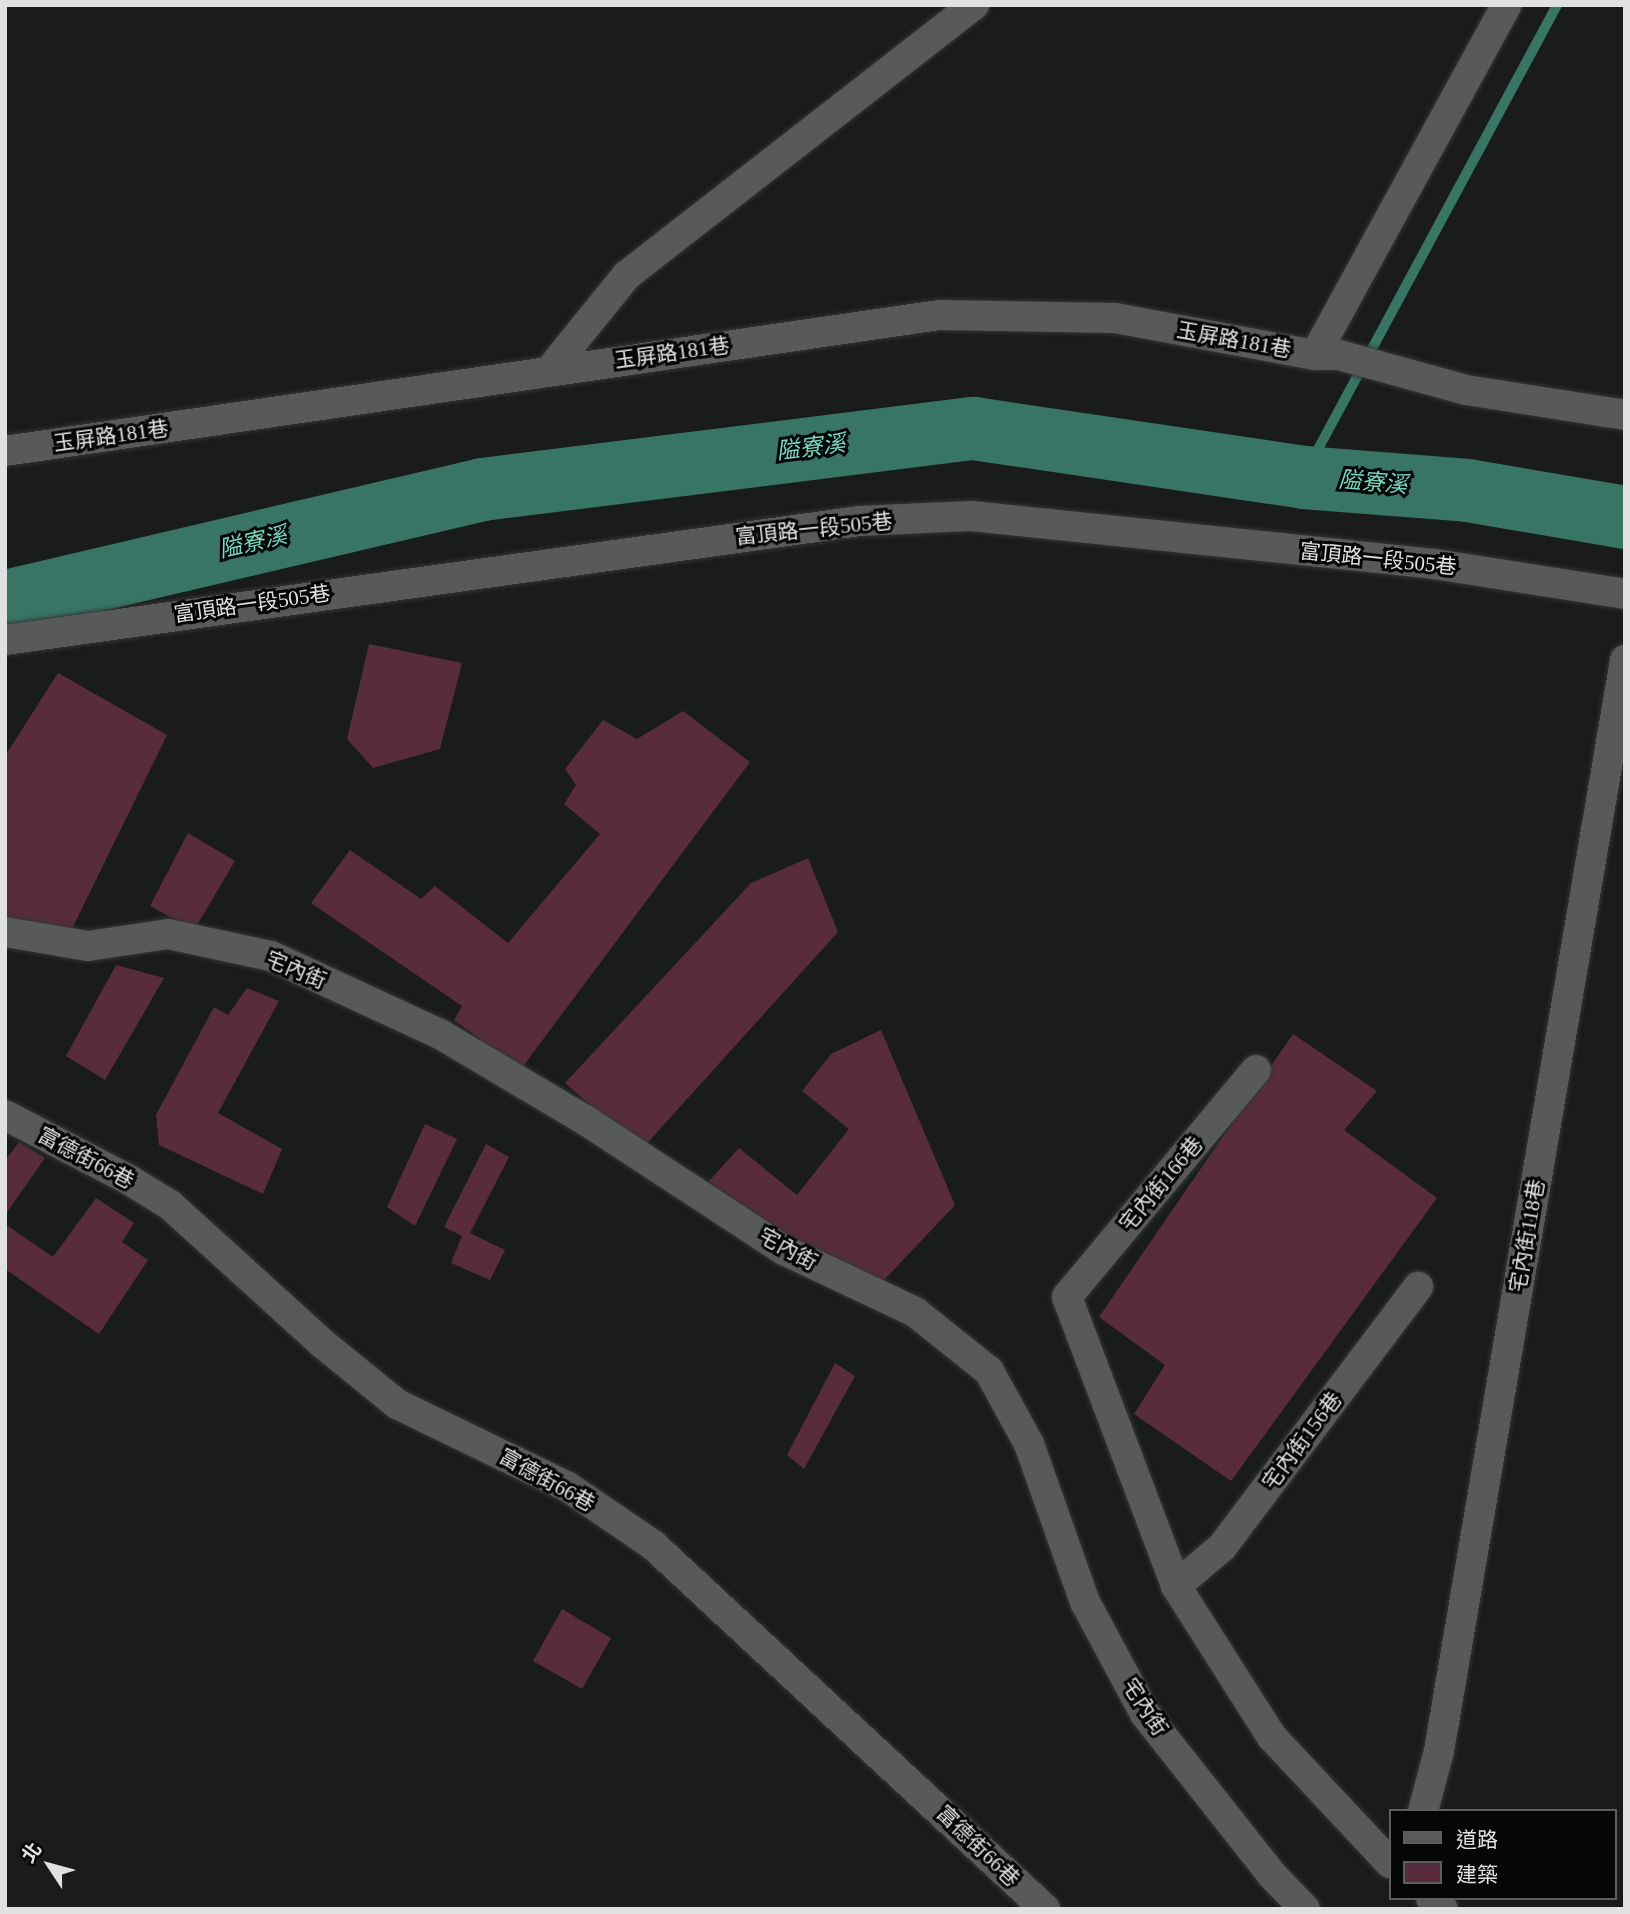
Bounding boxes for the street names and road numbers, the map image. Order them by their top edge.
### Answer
street label: 玉屏路181巷 [1175,318,1293,362]
street label: 玉屏路181巷 [613,332,731,374]
street label: 玉屏路181巷 [52,415,170,457]
street label: 富頂路一段505巷 [734,508,894,550]
street label: 富頂路一段505巷 [1298,538,1458,580]
street label: 富頂路一段505巷 [172,581,332,627]
street label: 宅內街 [262,946,330,994]
street label: 富德街66巷 [34,1122,138,1194]
street label: 宅內街166巷 [1114,1132,1208,1236]
street label: 宅內街118巷 [1505,1177,1549,1295]
street label: 宅內街 [754,1223,822,1275]
street label: 宅內街156巷 [1257,1387,1347,1495]
street label: 富德街66巷 [495,1444,599,1516]
street label: 宅內街 [1117,1674,1173,1740]
street label: 富德街66巷 [931,1800,1025,1892]

